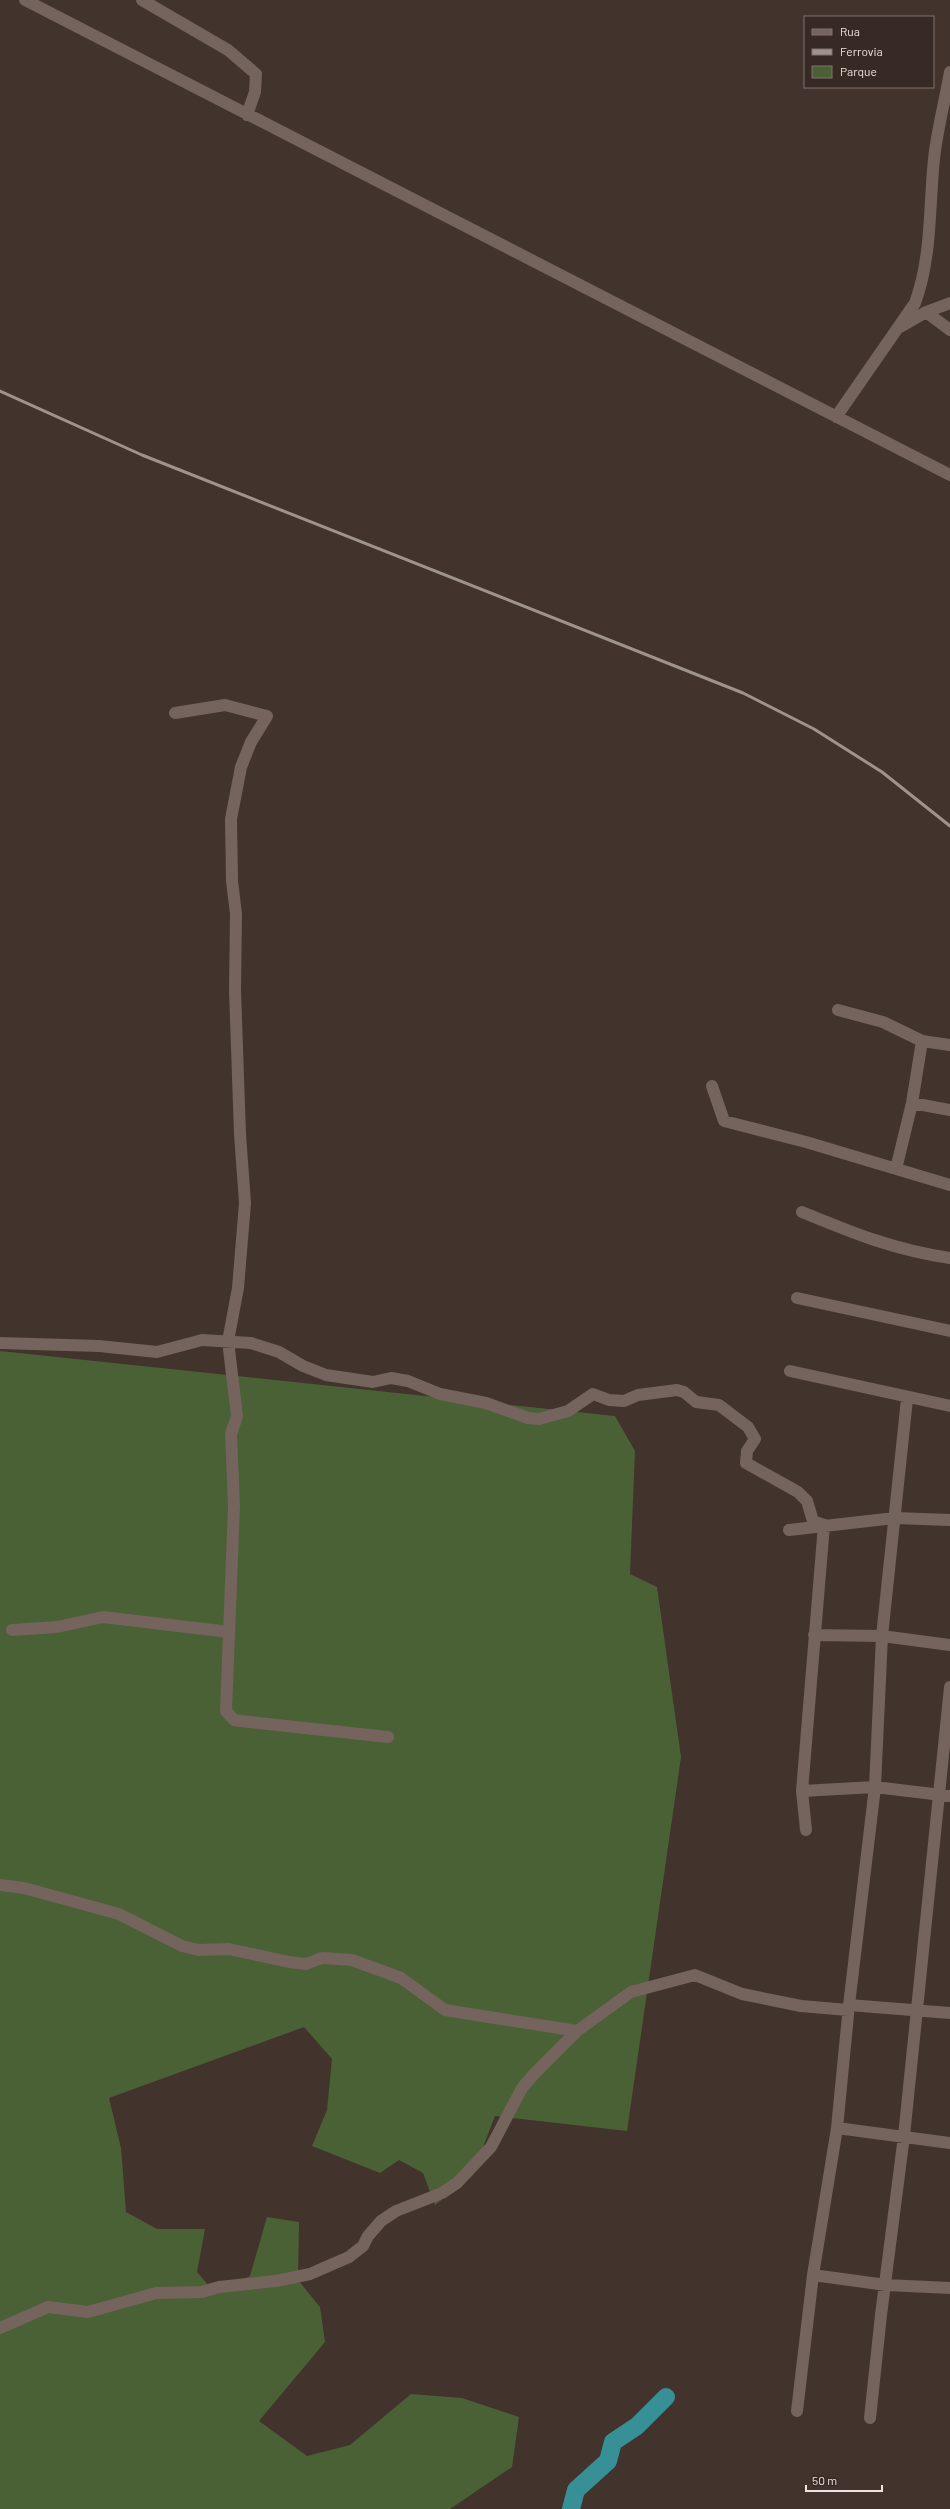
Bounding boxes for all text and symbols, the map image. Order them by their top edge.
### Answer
legend [804,16,934,88]
text: Rua [840,24,860,38]
text: Ferrovia [840,44,883,58]
text: Parque [840,64,877,78]
scale bar [806,2467,882,2493]
text: 50 m [812,2473,837,2487]

